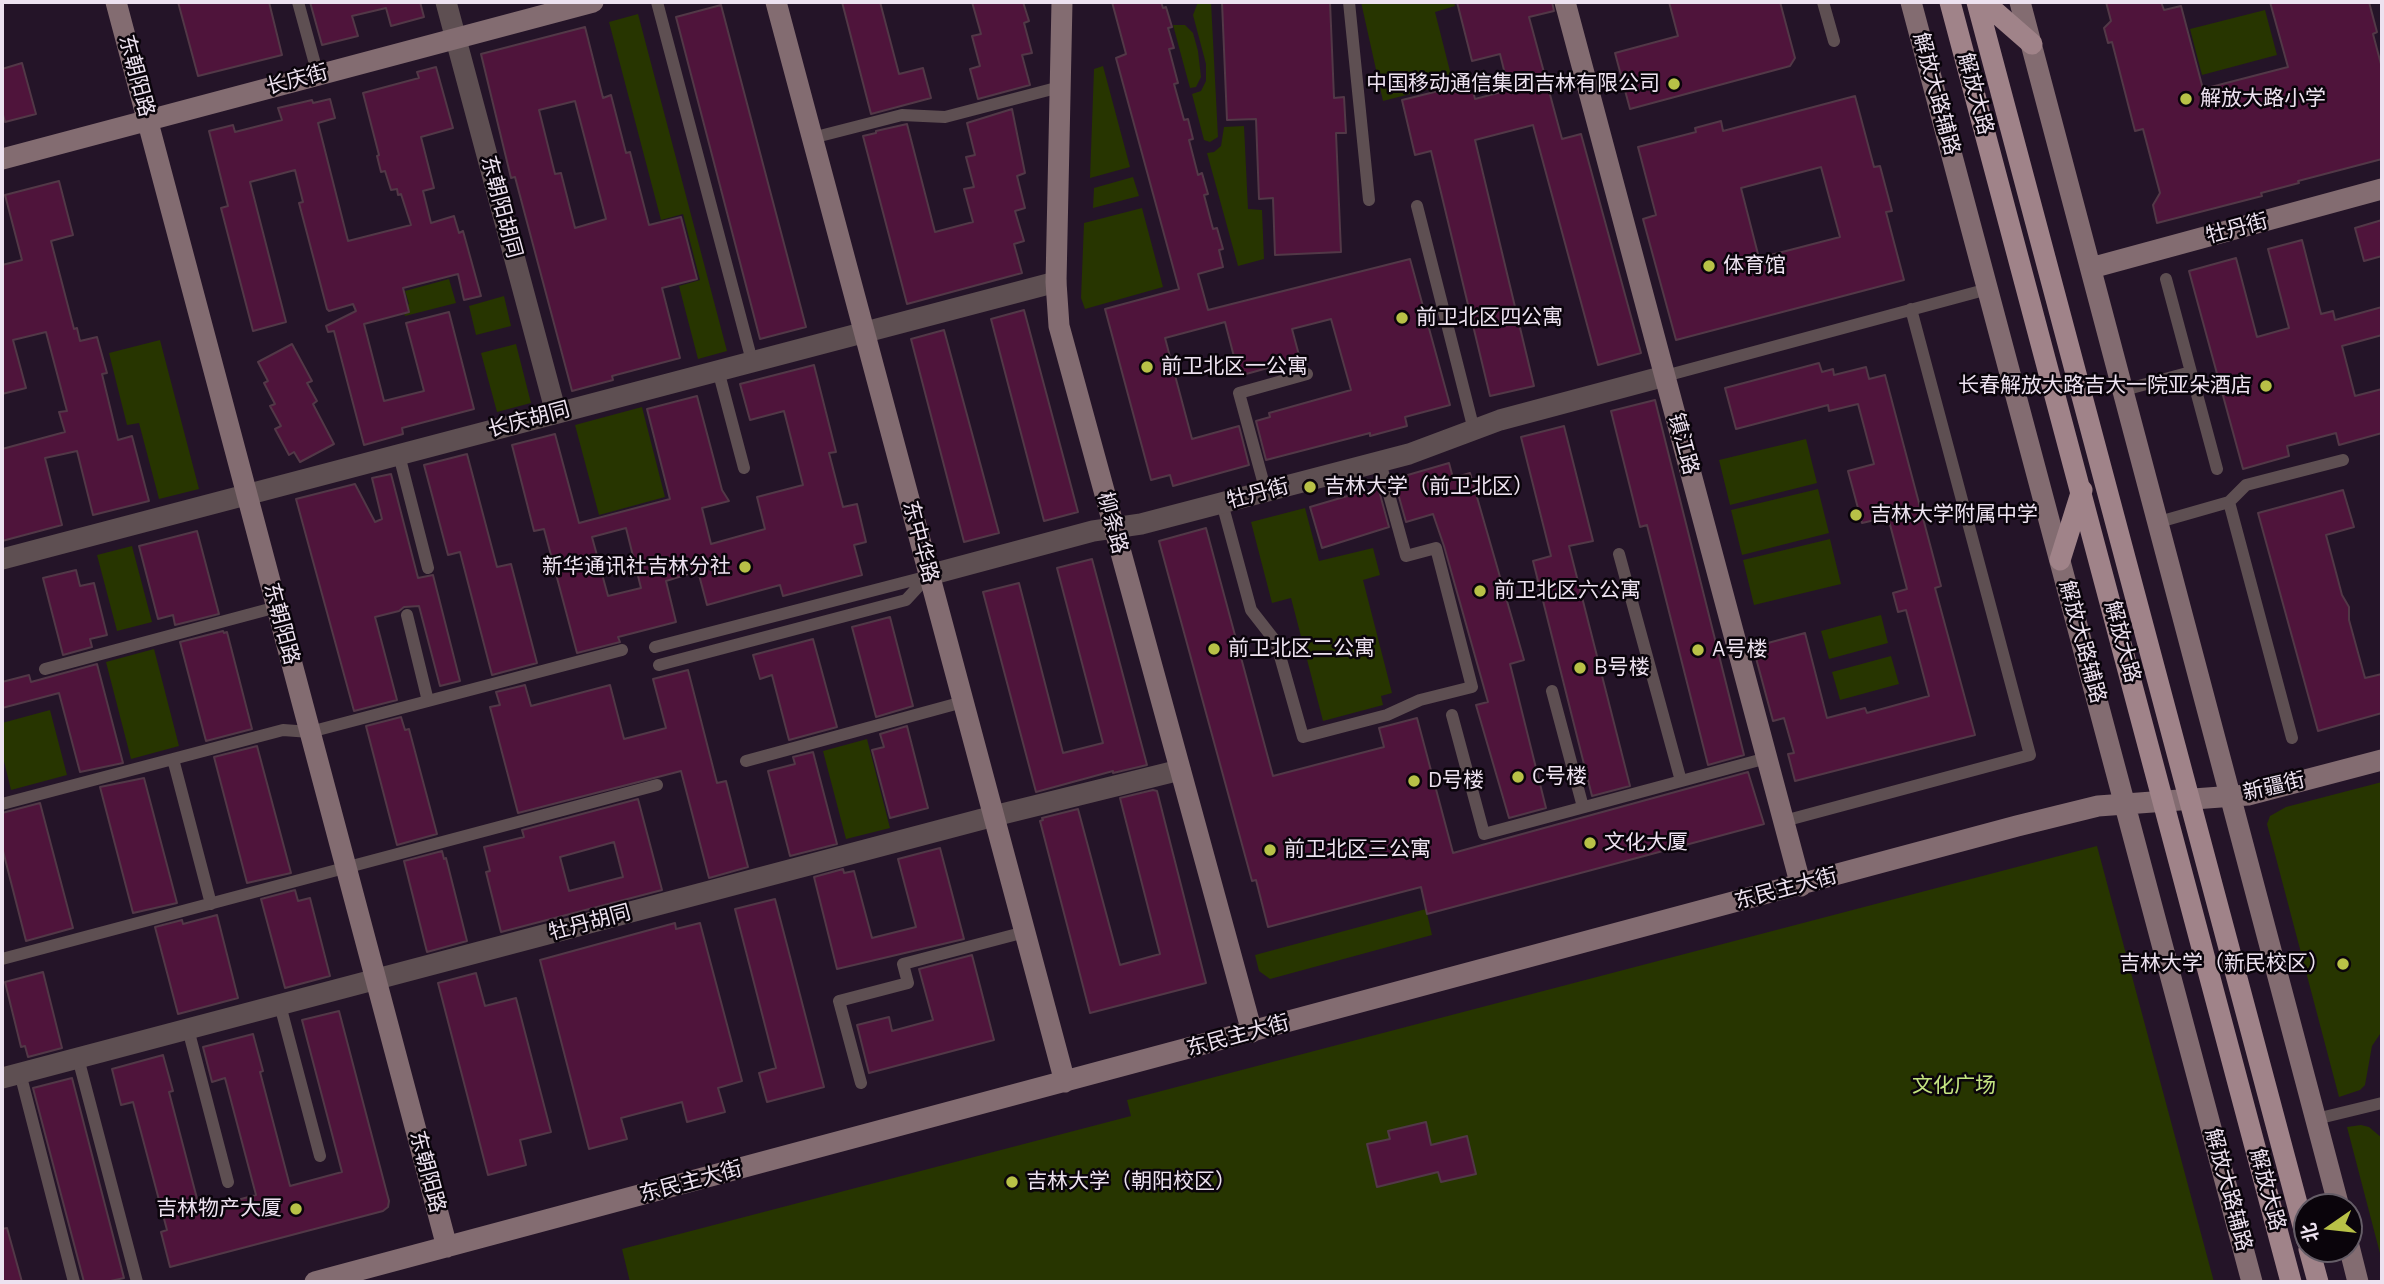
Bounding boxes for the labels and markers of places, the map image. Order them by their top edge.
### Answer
place label: 中国移动通信集团吉林有限公司 [1366,71,1660,97]
marker: 中国移动通信集团吉林有限公司 [1666,76,1682,92]
place label: 解放大路小学 [2200,86,2326,112]
marker: 解放大路小学 [2178,91,2194,107]
place label: 体育馆 [1723,253,1786,279]
marker: 体育馆 [1701,258,1717,274]
place label: 前卫北区四公寓 [1416,305,1563,331]
marker: 前卫北区四公寓 [1394,310,1410,326]
place label: 前卫北区一公寓 [1161,354,1308,380]
marker: 前卫北区一公寓 [1139,359,1155,375]
place label: 长春解放大路吉大一院亚朵酒店 [1958,373,2252,399]
marker: 长春解放大路吉大一院亚朵酒店 [2258,378,2274,394]
place label: 吉林大学（前卫北区） [1324,474,1534,500]
marker: 吉林大学（前卫北区） [1302,479,1318,495]
place label: 吉林大学附属中学 [1870,502,2038,528]
marker: 吉林大学附属中学 [1848,507,1864,523]
place label: 新华通讯社吉林分社 [542,554,731,580]
marker: 新华通讯社吉林分社 [737,559,753,575]
place label: 前卫北区六公寓 [1494,578,1641,604]
marker: 前卫北区六公寓 [1472,583,1488,599]
place label: 前卫北区二公寓 [1228,636,1375,662]
place label: A号楼 [1712,637,1767,663]
marker: 前卫北区二公寓 [1206,641,1222,657]
marker: A号楼 [1690,642,1706,658]
place label: B号楼 [1594,655,1650,681]
marker: B号楼 [1572,660,1588,676]
place label: C号楼 [1532,764,1587,790]
place label: D号楼 [1428,768,1484,794]
marker: C号楼 [1510,769,1526,785]
marker: D号楼 [1406,773,1422,789]
place label: 文化大厦 [1604,830,1688,856]
marker: 文化大厦 [1582,835,1598,851]
place label: 前卫北区三公寓 [1284,837,1431,863]
marker: 前卫北区三公寓 [1262,842,1278,858]
place label: 吉林大学（新民校区） [2119,951,2329,977]
marker: 吉林大学（新民校区） [2335,956,2351,972]
place label: 吉林大学（朝阳校区） [1026,1169,1236,1195]
marker: 吉林大学（朝阳校区） [1004,1174,1020,1190]
place label: 吉林物产大厦 [156,1196,282,1222]
marker: 吉林物产大厦 [288,1201,304,1217]

